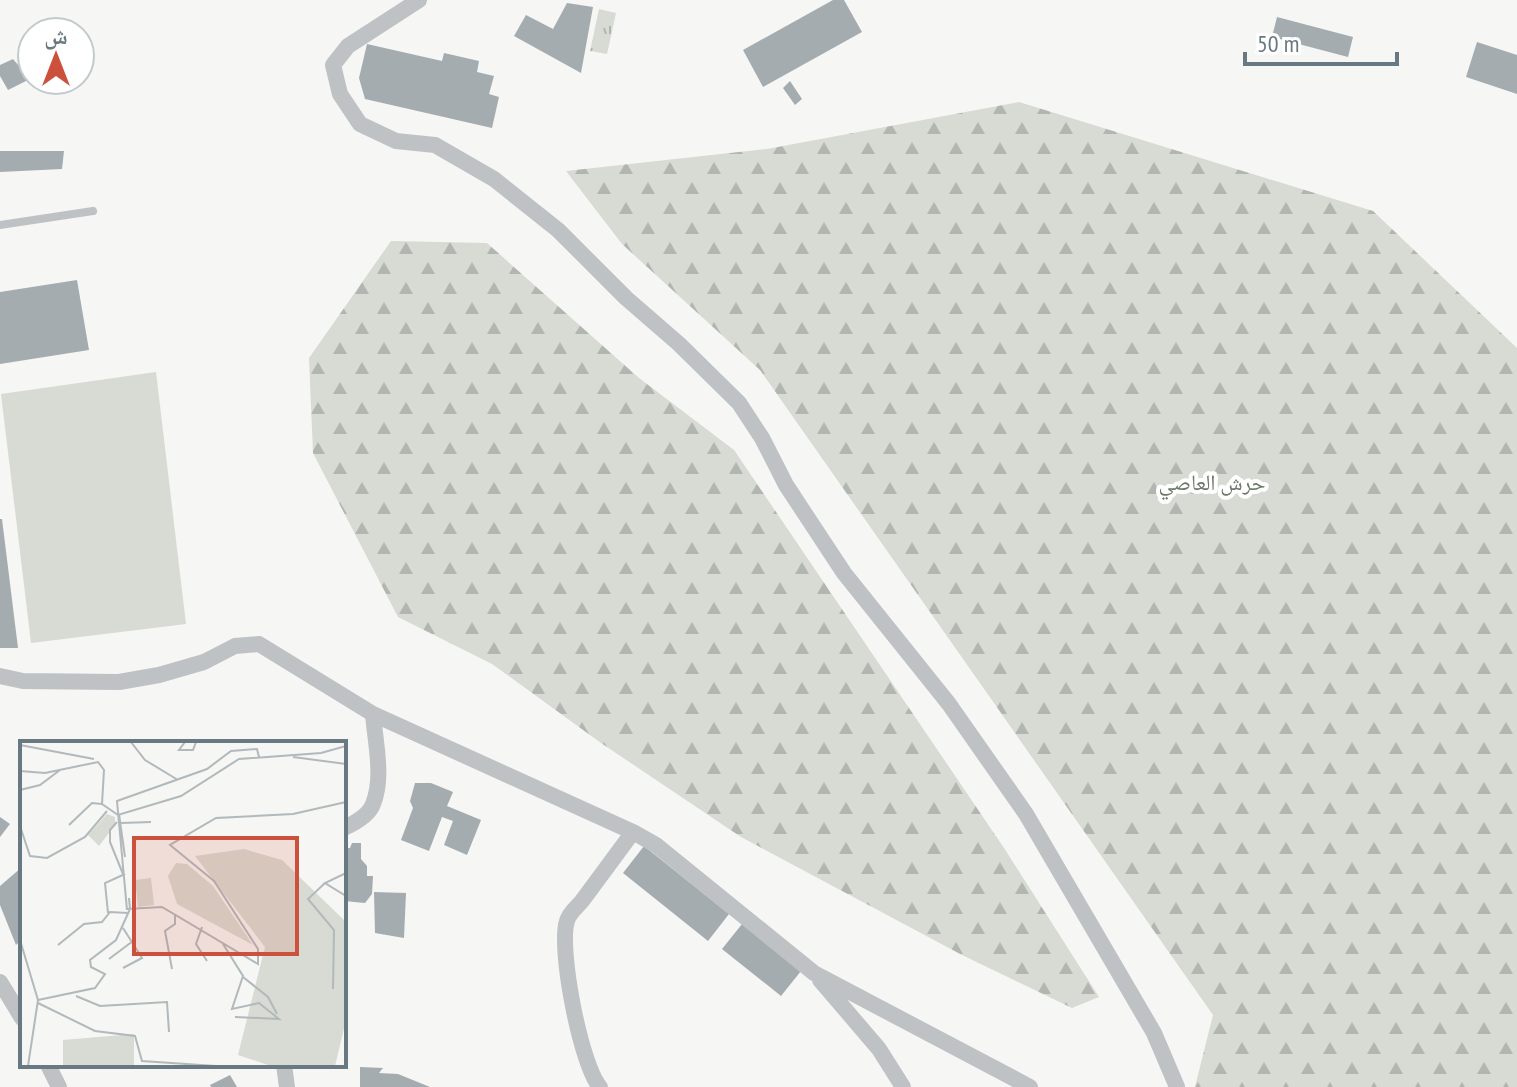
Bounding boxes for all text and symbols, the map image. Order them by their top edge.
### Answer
north arrow [16,16,96,96]
scale bar [1245,16,1397,66]
text: ش [44,22,68,50]
text: 50 m [1257,28,1299,59]
park label: حرش العاصي [1159,468,1265,500]
inset map [20,741,346,1067]

